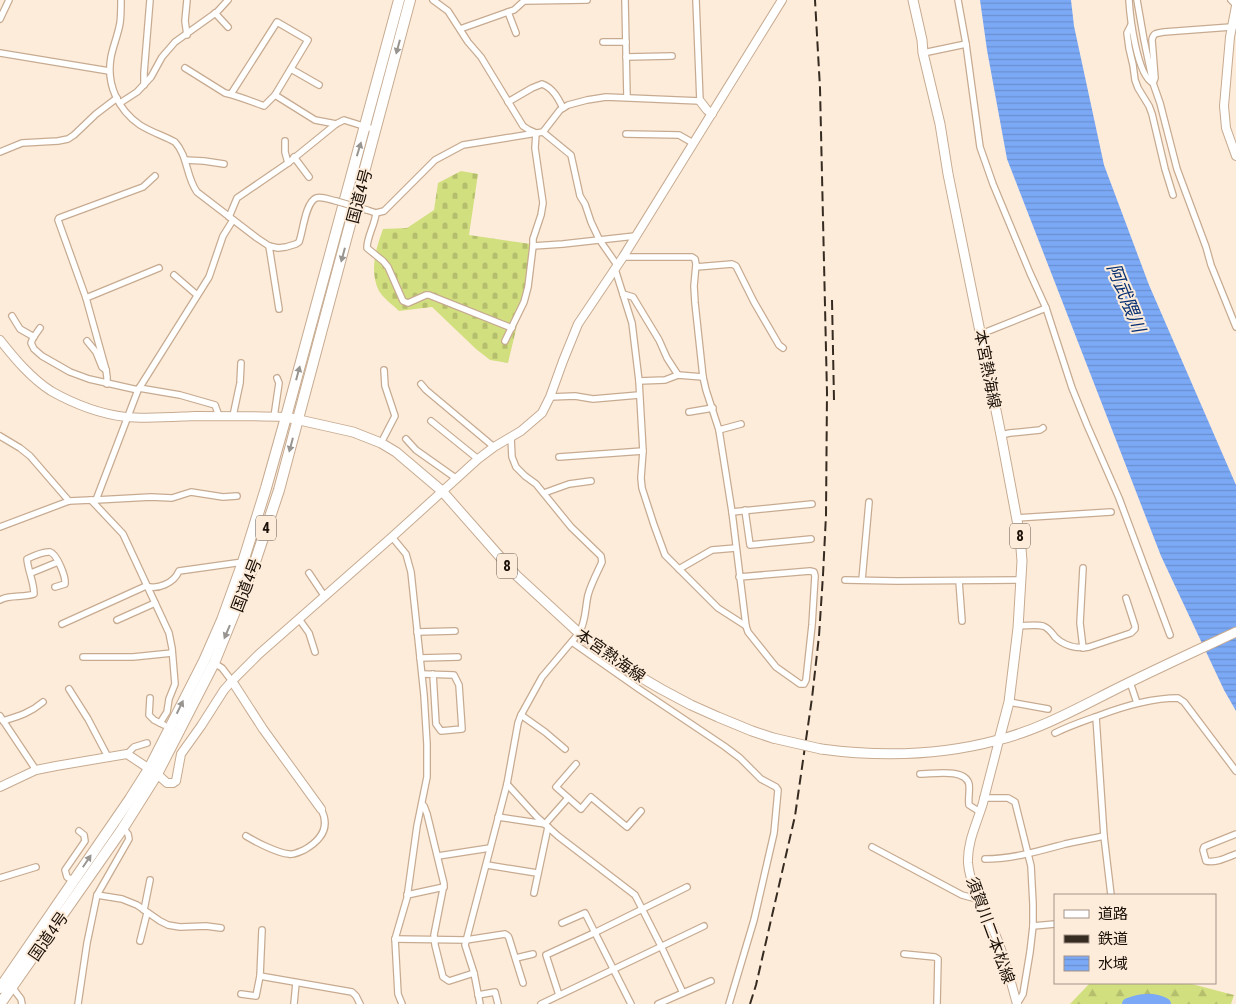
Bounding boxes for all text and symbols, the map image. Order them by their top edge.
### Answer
one-way arrow [394,40,402,55]
one-way arrow [355,141,363,156]
street label: 国道4号 [343,167,376,226]
one-way arrow [338,247,346,262]
water label: 阿武隈川 [1103,261,1150,337]
street label: 本宮熱海線 [971,328,1004,410]
one-way arrow [294,366,302,381]
one-way arrow [287,438,295,453]
road number: 4 [256,516,276,540]
road number: 8 [1010,524,1030,548]
road number: 8 [497,554,517,578]
street label: 国道4号 [228,556,265,615]
one-way arrow [223,625,231,639]
street label: 本宮熱海線 [572,625,649,686]
one-way arrow [176,700,185,715]
one-way arrow [82,854,92,868]
street label: 須賀川二本松線 [962,874,1019,986]
legend [1054,894,1216,984]
text: 道路 [1098,905,1128,923]
street label: 国道4号 [25,908,72,965]
text: 鉄道 [1098,930,1128,948]
text: 水域 [1098,955,1128,973]

